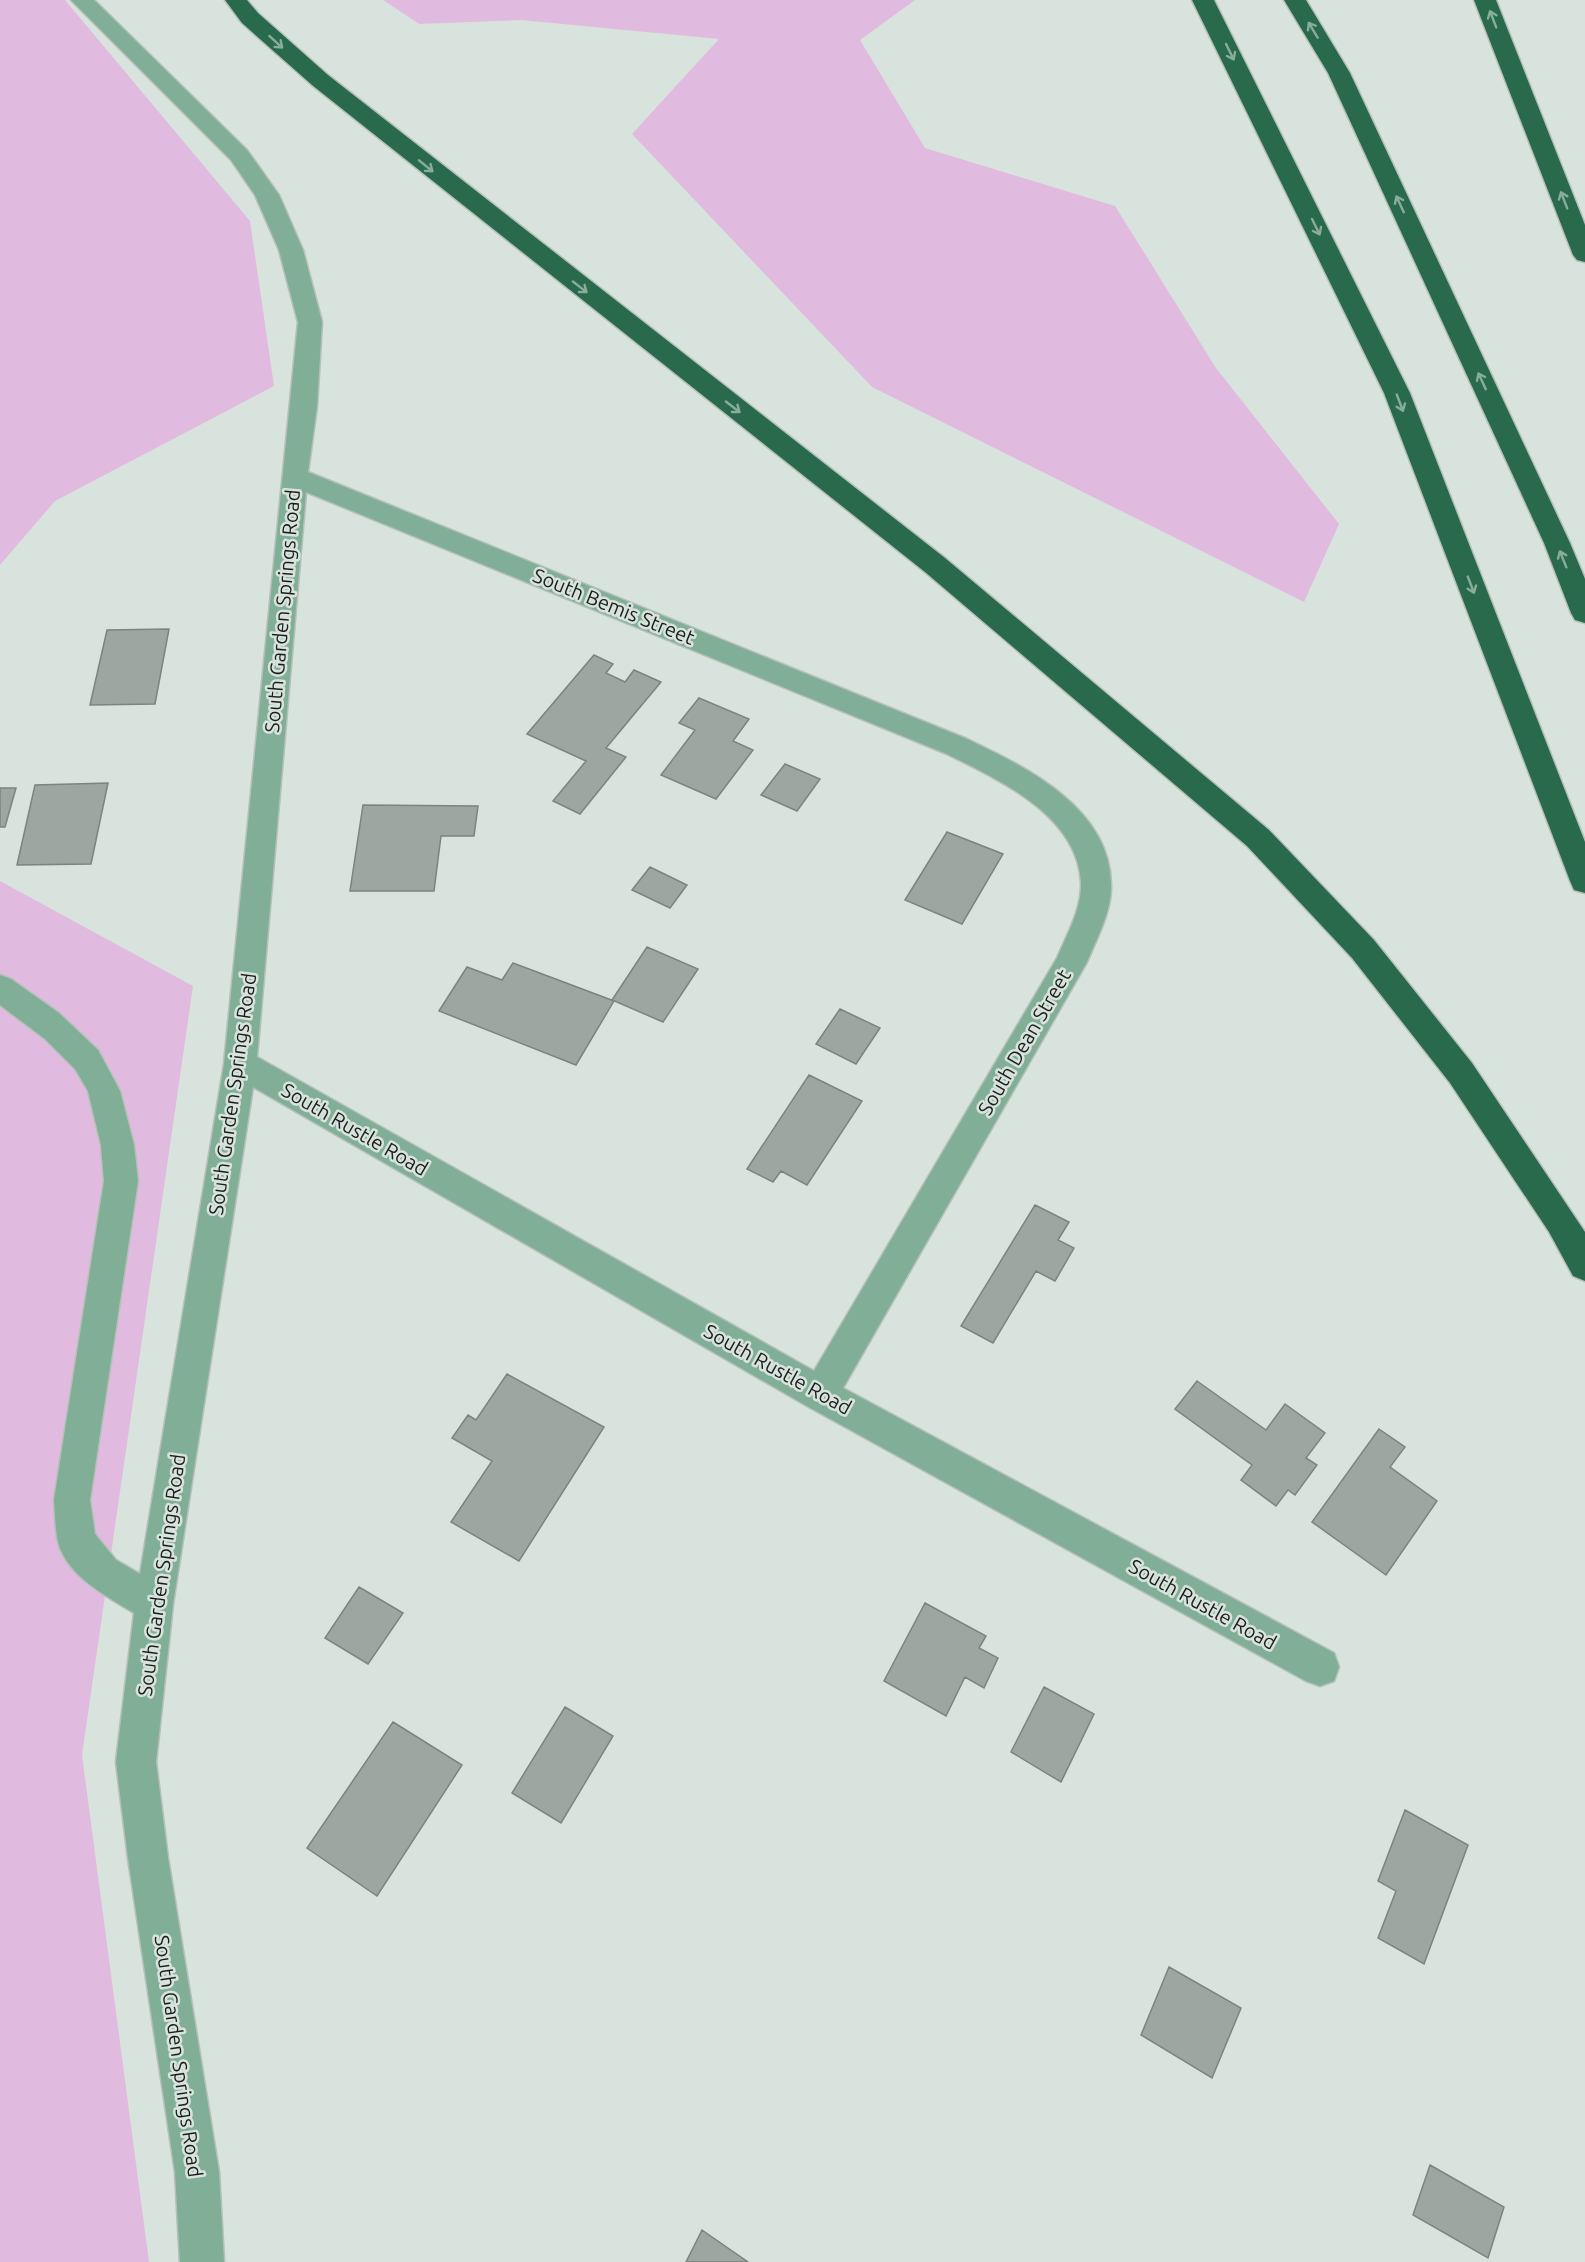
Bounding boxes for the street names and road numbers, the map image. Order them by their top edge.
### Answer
street label: South Garden Springs Road [260,488,304,734]
street label: South Bemis Street [530,563,698,649]
street label: South Dean Street [973,965,1075,1119]
street label: South Garden Springs Road [204,971,260,1217]
street label: South Rustle Road [278,1078,432,1180]
street label: South Rustle Road [700,1319,856,1419]
street label: South Garden Springs Road [133,1452,189,1698]
street label: South Rustle Road [1125,1554,1281,1654]
street label: South Garden Springs Road [151,1933,207,2179]

